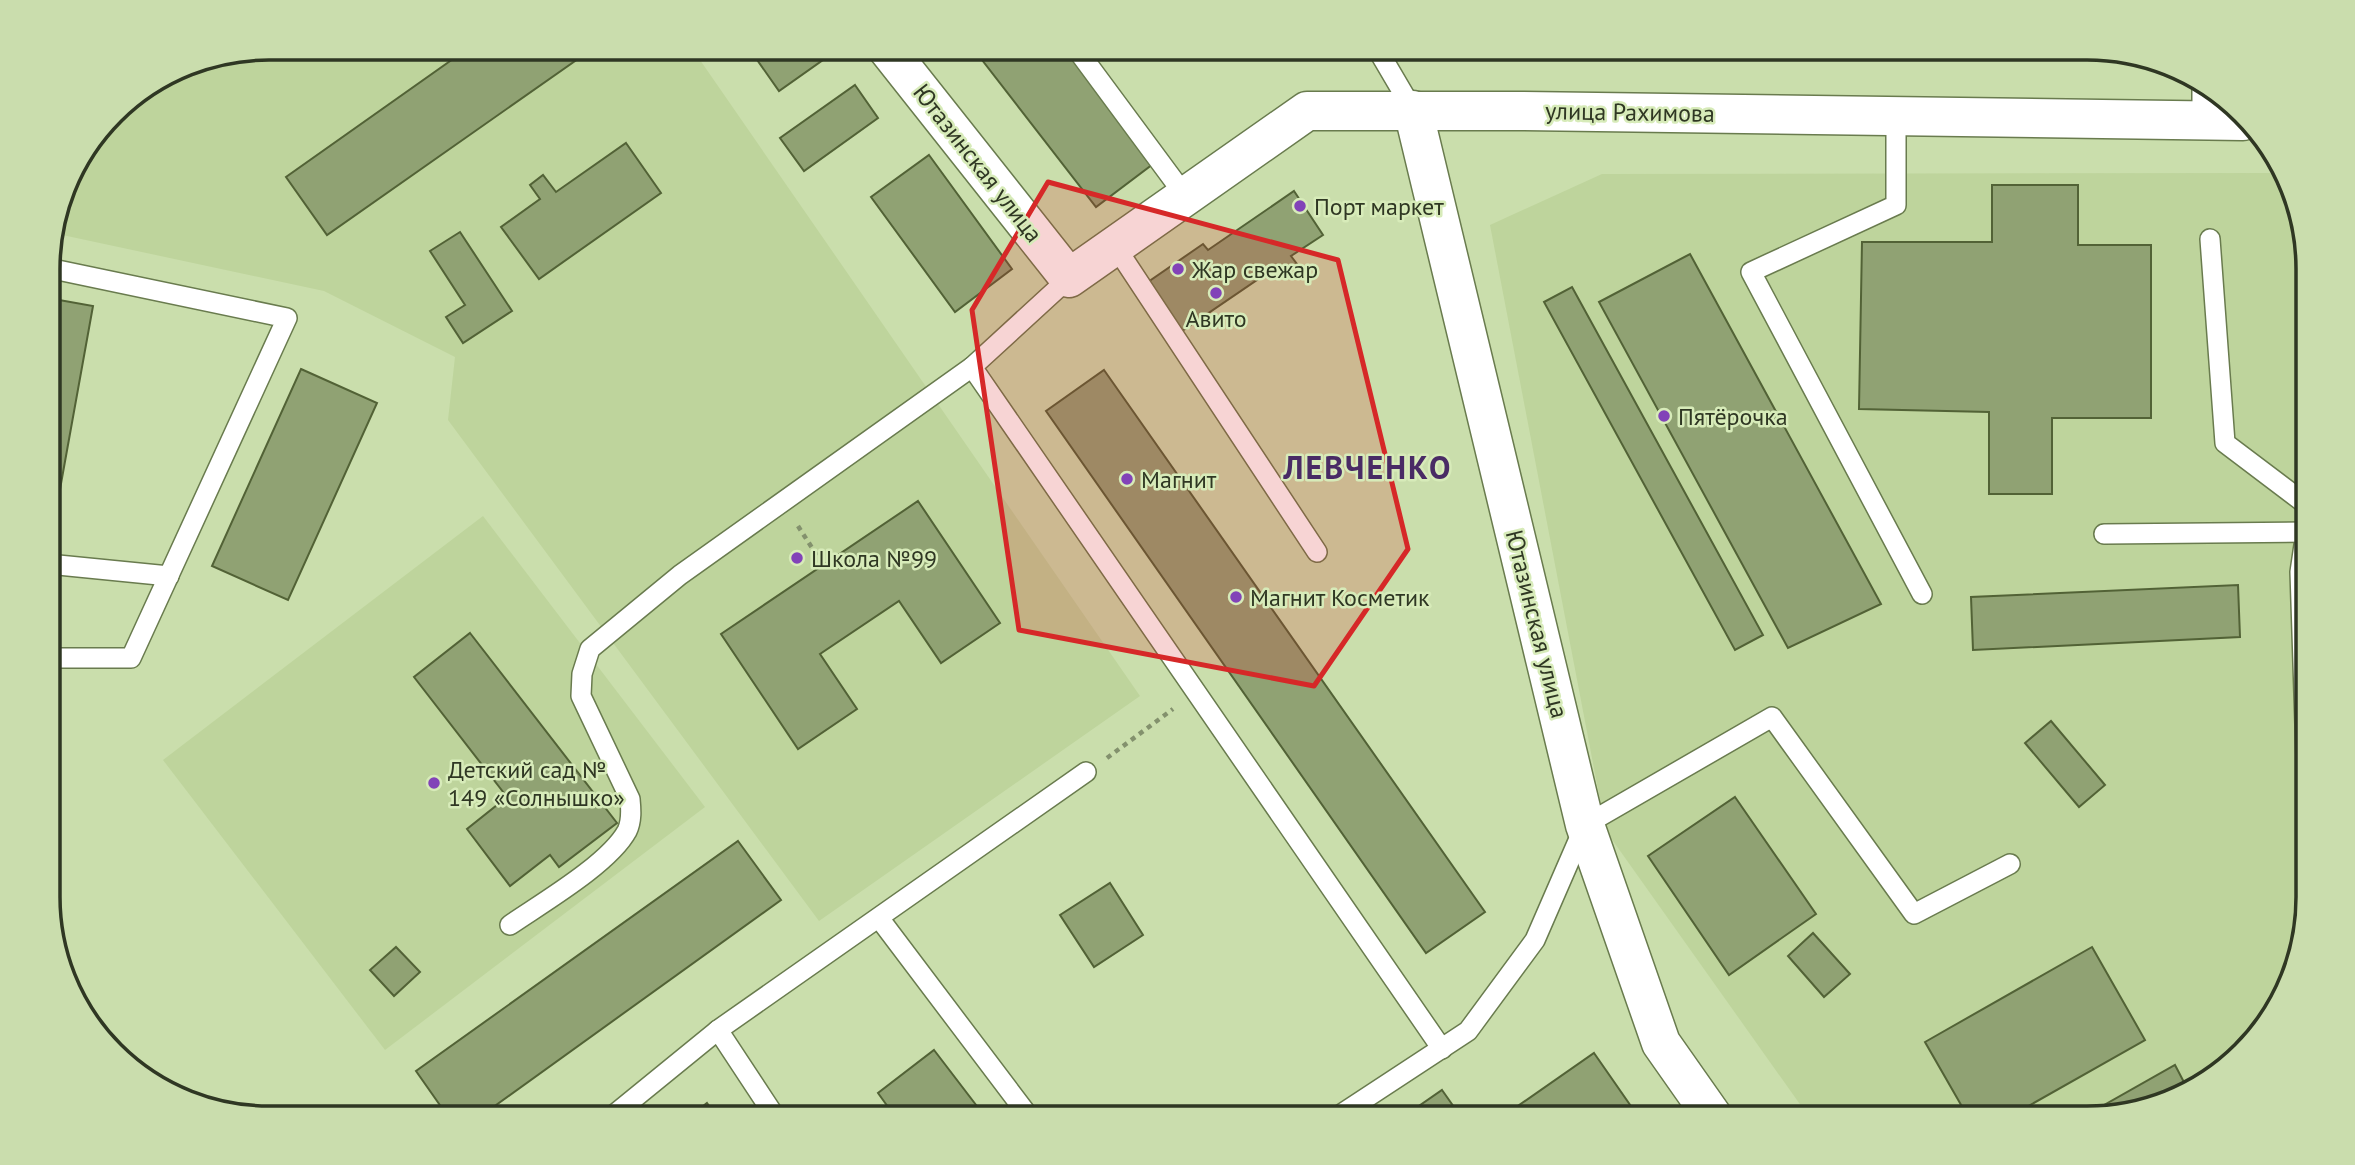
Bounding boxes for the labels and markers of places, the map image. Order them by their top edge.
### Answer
place label: Порт маркет [1314,191,1444,222]
marker: Порт маркет [1292,198,1308,214]
place label: Жар свежар [1191,254,1318,285]
marker: Жар свежар [1170,261,1186,277]
marker: Авито [1208,285,1224,301]
place label: Авито [1185,303,1247,334]
place label: Пятёрочка [1678,401,1788,432]
marker: Пятёрочка [1656,408,1672,424]
place label: Магнит [1141,464,1217,495]
marker: Магнит [1119,471,1135,487]
place label: Школа №99 [811,543,937,574]
marker: Школа №99 [789,550,805,566]
place label: Магнит Косметик [1250,582,1430,613]
marker: Магнит Косметик [1228,589,1244,605]
place label: Детский сад № 149 «Солнышко» [448,754,625,813]
marker: Детский сад № 149 «Солнышко» [426,775,442,791]

